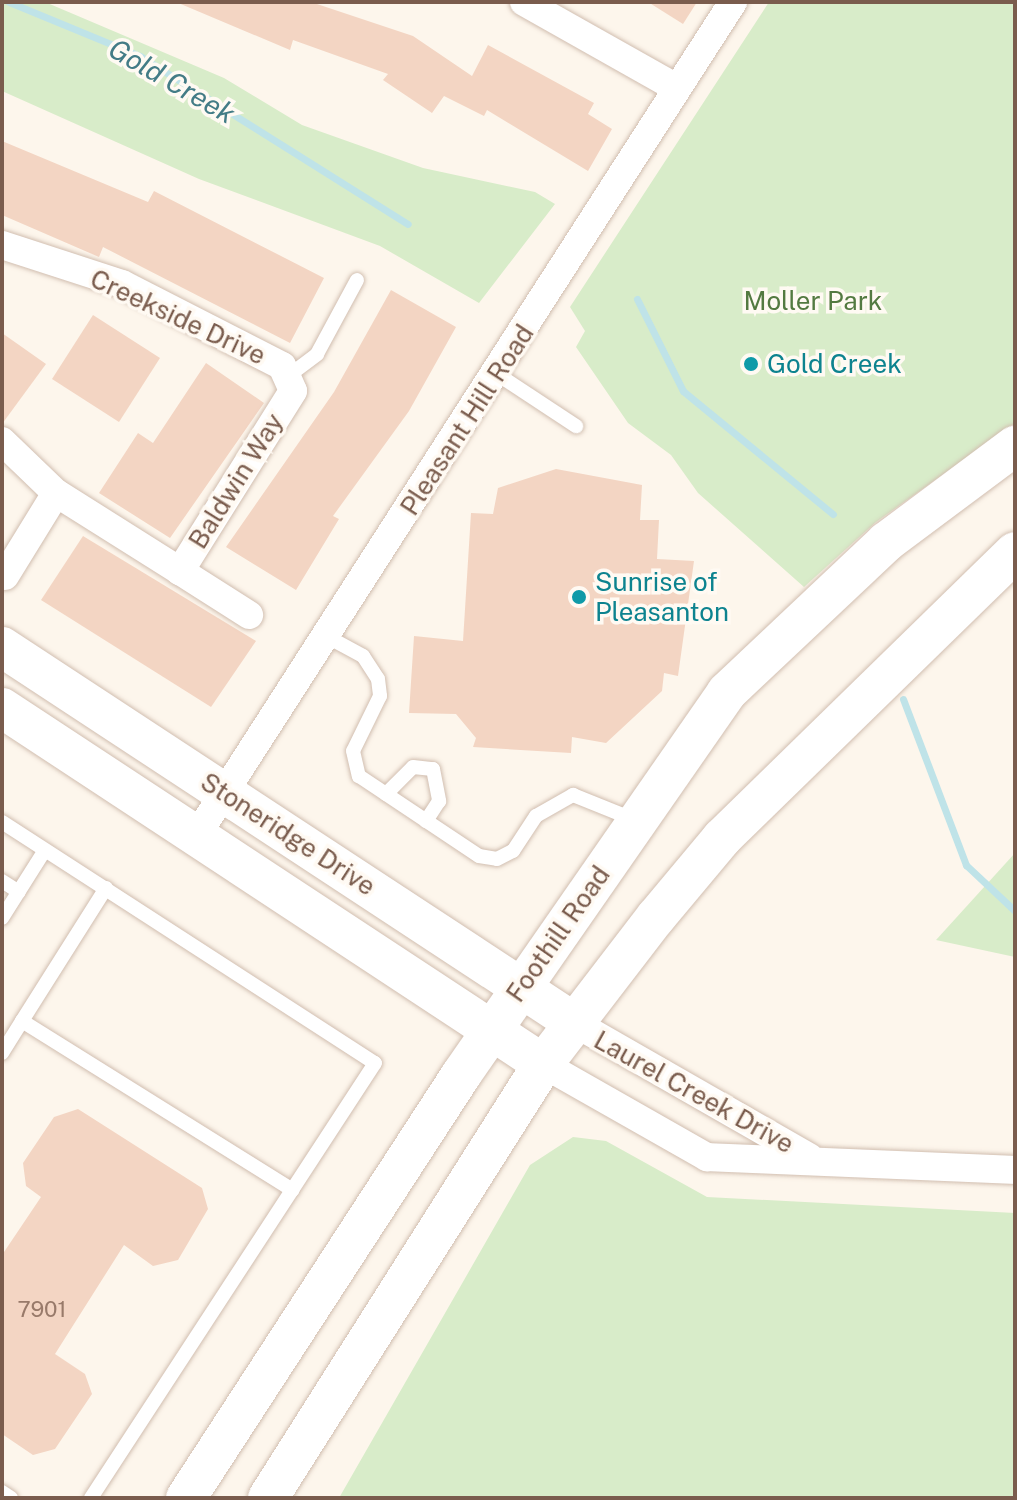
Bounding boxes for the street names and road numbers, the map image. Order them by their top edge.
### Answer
street label: Creekside Drive [85,263,271,371]
street label: Pleasant Hill Road [394,319,540,521]
street label: Baldwin Way [182,407,290,555]
street label: Stoneridge Drive [195,766,381,902]
street label: Foothill Road [500,860,616,1008]
street label: Laurel Creek Drive [589,1024,799,1160]

